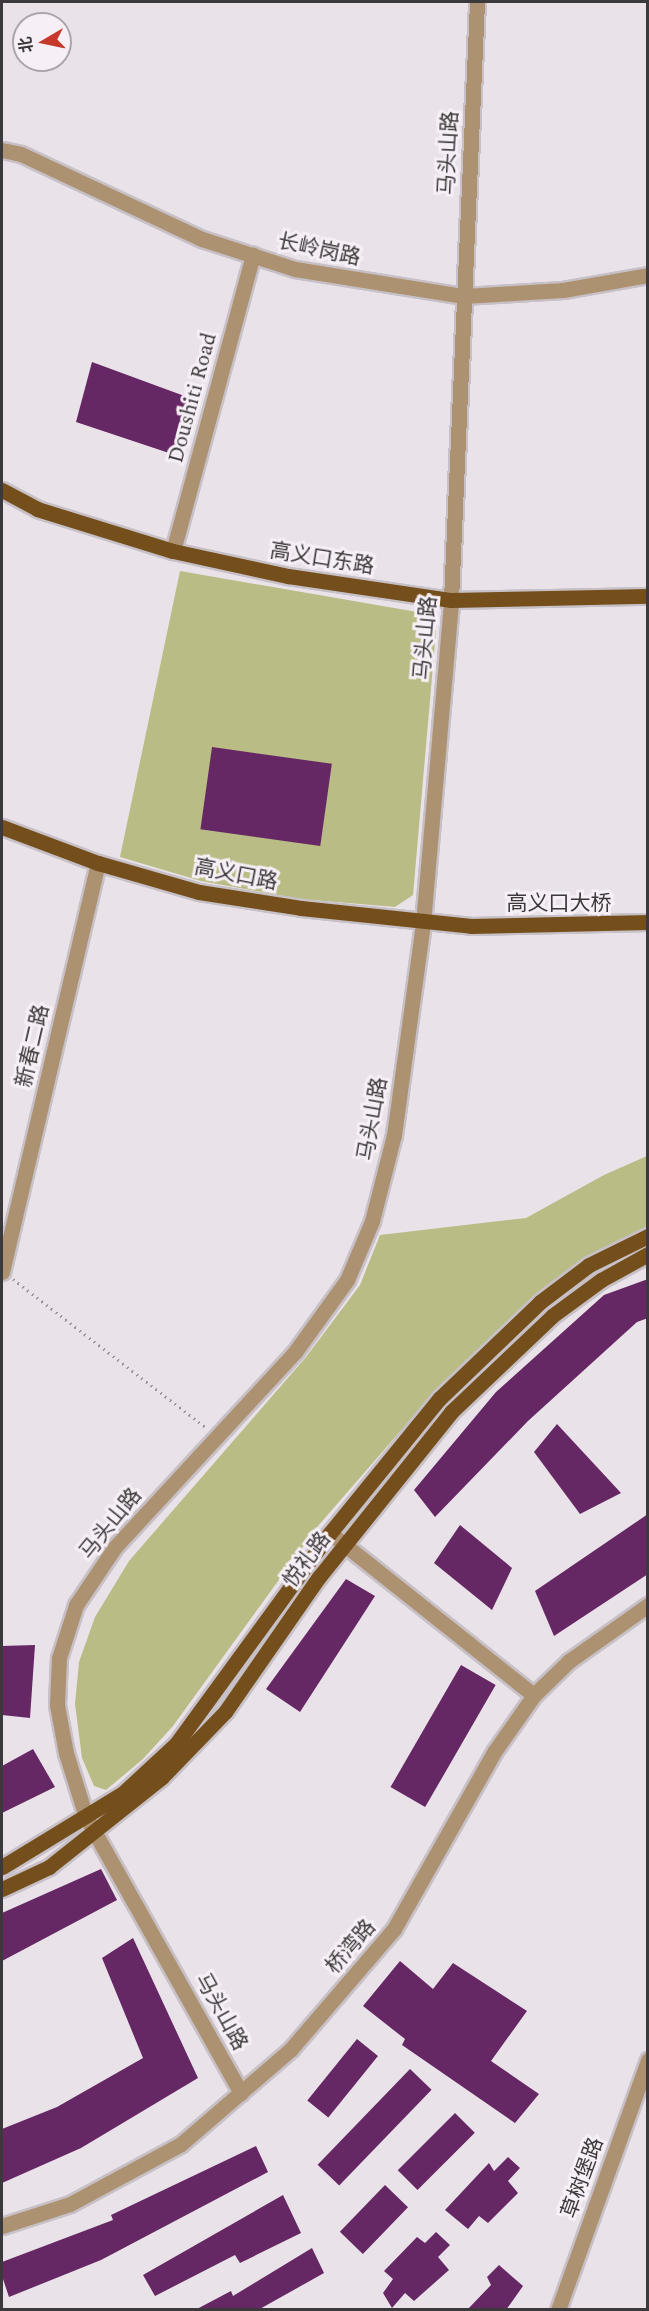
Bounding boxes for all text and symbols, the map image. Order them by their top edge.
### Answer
north arrow [12,12,72,72]
text: 北 [13,35,39,54]
street label: 马头山路 [434,110,464,196]
street label: 长岭岗路 [275,229,363,271]
street label: Doushiti Road [164,330,222,466]
street label: 高义口东路 [268,538,376,580]
street label: 马头山路 [410,595,442,681]
street label: 高义口路 [192,855,280,895]
street label: 高义口大桥 [507,891,611,917]
street label: 新春二路 [11,1002,55,1090]
street label: 马头山路 [353,1075,393,1163]
street label: 马头山路 [75,1483,147,1565]
street label: 悦礼路 [278,1527,336,1593]
street label: 桥湾路 [321,1915,381,1979]
street label: 马头山路 [190,1969,252,2055]
street label: 草树堡路 [557,2134,609,2222]

